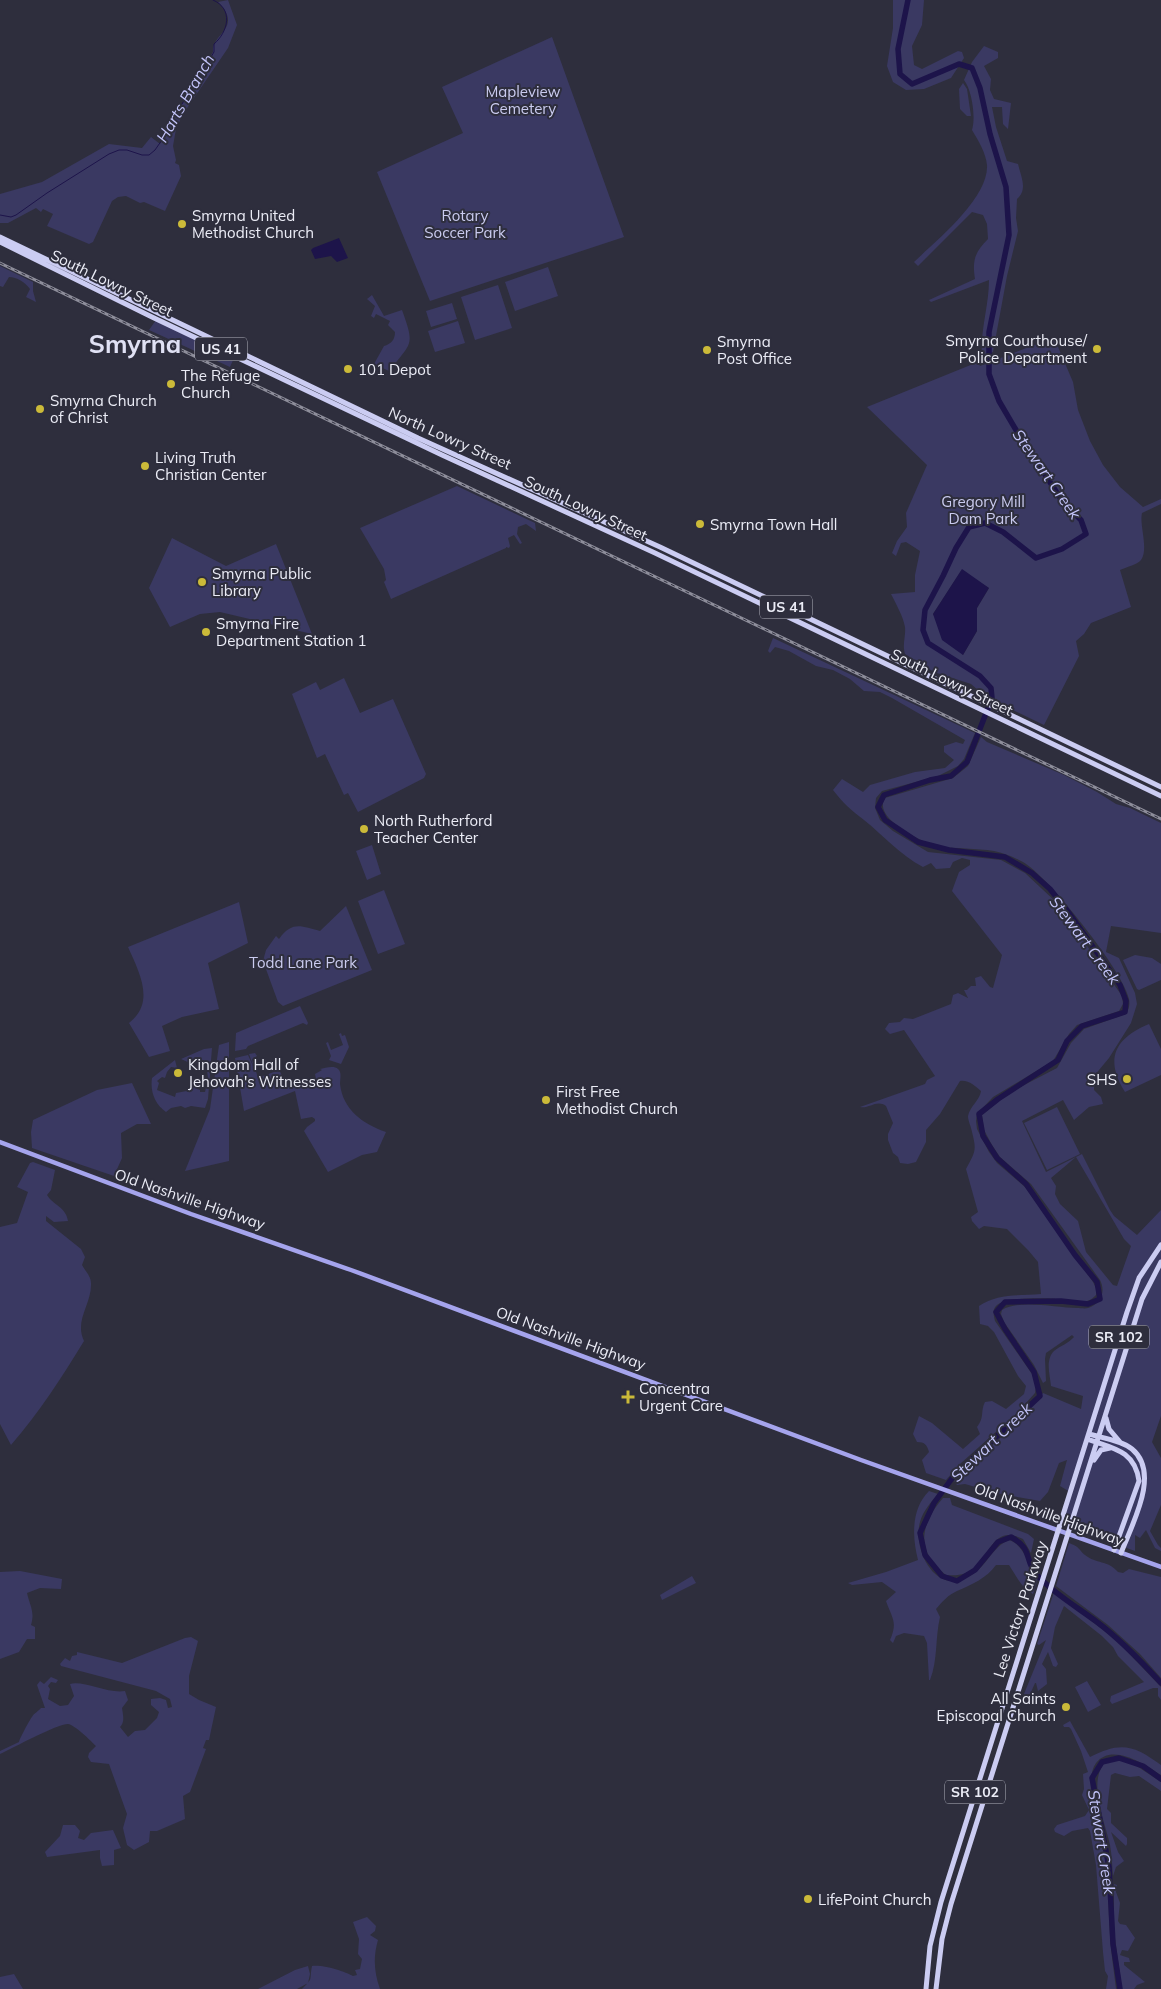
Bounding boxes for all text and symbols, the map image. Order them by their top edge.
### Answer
water label: Harts Branch [152,50,218,146]
park label: Mapleview Cemetery [485,82,561,118]
place label: Smyrna United Methodist Church [192,206,314,242]
park label: Rotary Soccer Park [424,206,506,242]
marker: Smyrna United Methodist Church [176,218,188,230]
street label: South Lowry Street [48,245,176,321]
district label: Smyrna [89,328,181,359]
place label: Smyrna Courthouse/ Police Department [945,331,1088,367]
place label: Smyrna Post Office [717,332,792,368]
road number: US 41 [195,338,247,360]
marker: Smyrna Courthouse/ Police Department [1091,343,1103,355]
marker: Smyrna Post Office [701,344,713,356]
place label: 101 Depot [358,360,431,379]
marker: 101 Depot [342,363,354,375]
place label: The Refuge Church [181,366,260,402]
marker: The Refuge Church [165,378,177,390]
place label: Smyrna Church of Christ [50,391,157,427]
street label: North Lowry Street [386,402,514,474]
marker: Smyrna Church of Christ [34,403,46,415]
water label: Stewart Creek [1008,425,1086,524]
place label: Living Truth Christian Center [155,448,267,484]
marker: Living Truth Christian Center [139,460,151,472]
street label: South Lowry Street [522,471,650,545]
park label: Gregory Mill Dam Park [941,492,1025,528]
place label: Smyrna Town Hall [710,515,837,534]
marker: Smyrna Town Hall [694,518,706,530]
place label: Smyrna Public Library [212,564,311,600]
marker: Smyrna Public Library [196,576,208,588]
road number: US 41 [760,596,812,618]
place label: Smyrna Fire Department Station 1 [216,614,366,650]
marker: Smyrna Fire Department Station 1 [200,626,212,638]
street label: South Lowry Street [888,644,1016,720]
place label: North Rutherford Teacher Center [374,811,492,847]
marker: North Rutherford Teacher Center [358,823,370,835]
water label: Stewart Creek [1045,892,1125,989]
park label: Todd Lane Park [249,953,357,972]
place label: Kingdom Hall of Jehovah's Witnesses [188,1055,332,1091]
marker: Kingdom Hall of Jehovah's Witnesses [172,1067,184,1079]
place label: SHS [1087,1070,1117,1089]
marker: SHS [1121,1073,1133,1085]
place label: First Free Methodist Church [556,1082,678,1118]
marker: First Free Methodist Church [540,1094,552,1106]
street label: Old Nashville Highway [112,1164,268,1234]
street label: Old Nashville Highway [494,1302,648,1374]
road number: SR 102 [1089,1325,1149,1348]
place label: Concentra Urgent Care [639,1379,723,1415]
marker: Concentra Urgent Care [621,1390,635,1404]
water label: Stewart Creek [946,1398,1037,1486]
street label: Old Nashville Highway [972,1478,1126,1550]
street label: Lee Victory Parkway [989,1538,1051,1680]
place label: All Saints Episcopal Church [937,1689,1056,1725]
marker: All Saints Episcopal Church [1060,1701,1072,1713]
road number: SR 102 [945,1780,1005,1804]
water label: Stewart Creek [1084,1788,1120,1897]
place label: LifePoint Church [818,1890,932,1909]
marker: LifePoint Church [802,1893,814,1905]

